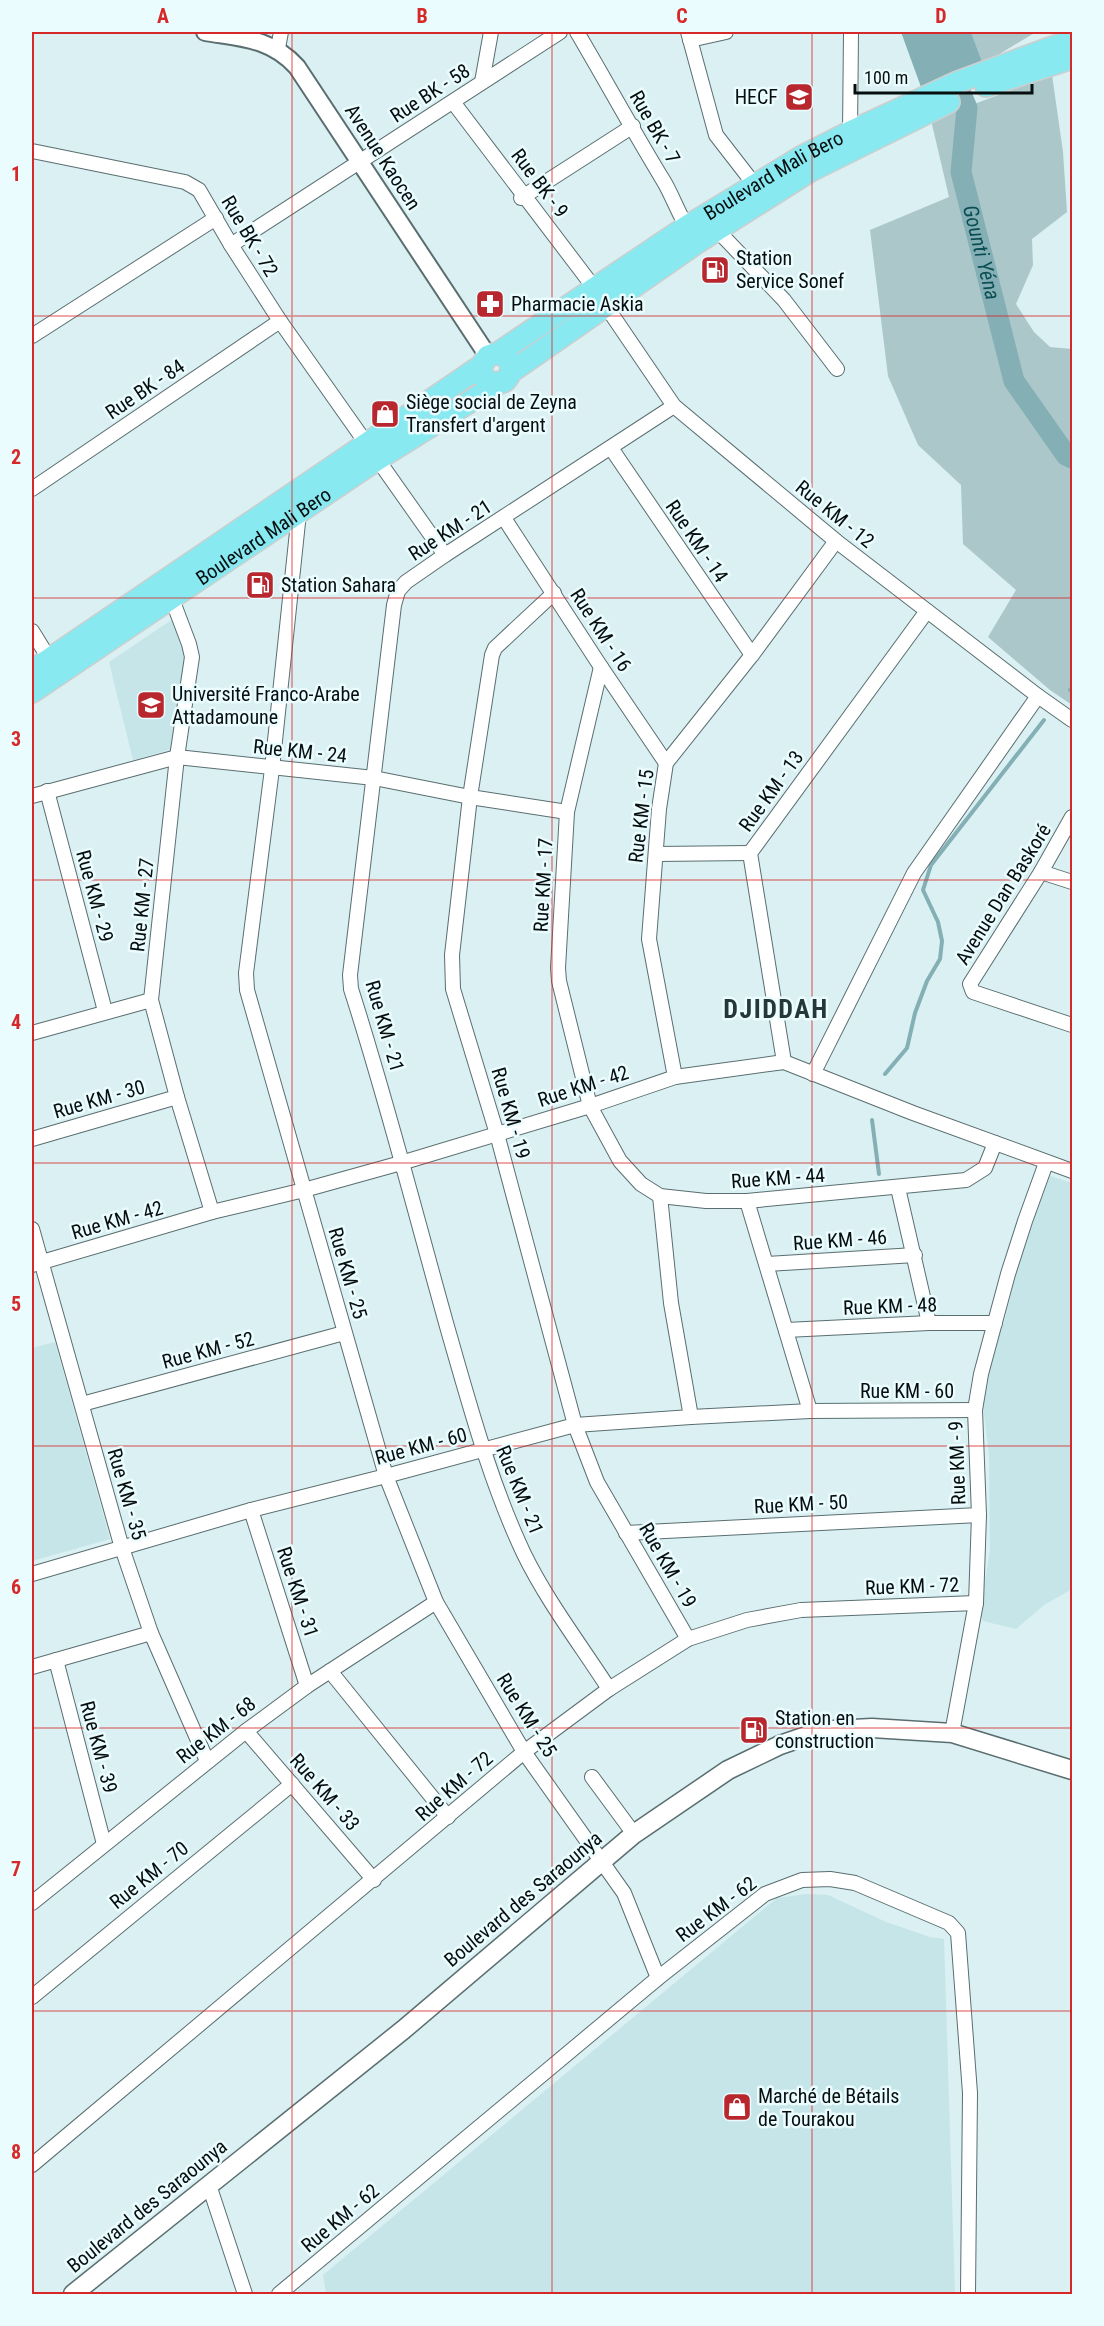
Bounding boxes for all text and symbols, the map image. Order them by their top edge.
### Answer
text: A [157,4,169,28]
text: B [416,4,428,28]
text: C [676,4,688,28]
text: D [935,4,947,28]
scale bar [855,57,1032,95]
street label: Rue BK - 58 [386,58,474,128]
text: 100 m [864,67,908,88]
school or university icon: HECF [783,81,815,113]
place label: HECF [735,85,778,109]
street label: Rue BK - 7 [625,86,685,168]
street label: Avenue Kaocen [340,100,426,214]
street label: Boulevard Mali Bero [699,125,847,225]
street label: Rue BK - 9 [506,144,574,222]
text: 1 [11,162,21,186]
street label: Rue BK - 72 [217,191,284,281]
water label: Gounti Yéna [958,202,1005,302]
place label: Station Service Sonef [736,246,845,293]
fuel station icon: Station Service Sonef [699,254,731,286]
pharmacy icon: Pharmacie Askia [474,288,506,320]
place label: Pharmacie Askia [511,292,644,316]
street label: Rue BK - 84 [101,354,189,424]
place label: Siège social de Zeyna Transfert d'argent [406,390,577,437]
shop icon: Siège social de Zeyna Transfert d'argent [369,398,401,430]
text: 2 [11,445,21,469]
street label: Rue KM - 12 [791,475,879,553]
street label: Boulevard Mali Bero [191,482,336,590]
street label: Rue KM - 21 [404,494,496,566]
street label: Rue KM - 14 [661,495,733,587]
fuel station icon: Station Sahara [244,569,276,601]
place label: Station Sahara [281,573,396,597]
street label: Rue KM - 16 [565,584,637,676]
place label: Université Franco-Arabe Attadamoune [172,682,360,729]
school or university icon: Université Franco-Arabe Attadamoune [135,689,167,721]
text: 3 [11,727,21,751]
street label: Rue KM - 24 [252,734,348,768]
street label: Rue KM - 13 [734,746,808,836]
street label: Rue KM - 15 [623,768,659,864]
street label: Avenue Dan Baskoré [950,819,1056,969]
street label: Rue KM - 17 [529,837,557,933]
street label: Rue KM - 29 [71,847,119,945]
street label: Rue KM - 27 [125,857,159,953]
street label: Rue KM - 21 [360,977,410,1075]
district label: DJIDDAH [723,994,829,1024]
text: 4 [11,1010,21,1034]
street label: Rue KM - 42 [535,1060,632,1112]
street label: Rue KM - 19 [486,1064,536,1162]
street label: Rue KM - 30 [50,1074,148,1124]
street label: Rue KM - 44 [730,1163,826,1193]
street label: Rue KM - 42 [68,1195,166,1245]
street label: Rue KM - 25 [323,1224,373,1322]
street label: Rue KM - 46 [792,1225,888,1255]
text: 5 [11,1292,21,1316]
street label: Rue KM - 48 [843,1292,937,1320]
street label: Rue KM - 52 [159,1326,257,1374]
street label: Rue KM - 60 [860,1379,954,1403]
street label: Rue KM - 9 [944,1420,970,1506]
street label: Rue KM - 60 [372,1422,470,1470]
street label: Rue KM - 21 [491,1442,549,1538]
street label: Rue KM - 35 [102,1445,152,1543]
street label: Rue KM - 50 [753,1490,849,1518]
street label: Rue KM - 19 [634,1518,702,1612]
street label: Rue KM - 31 [272,1544,324,1640]
street label: Rue KM - 72 [865,1572,960,1600]
text: 6 [11,1575,21,1599]
street label: Rue KM - 25 [492,1669,562,1761]
street label: Rue KM - 68 [172,1692,260,1768]
street label: Rue KM - 39 [75,1698,123,1796]
place label: Station en construction [775,1706,874,1753]
fuel station icon: Station en construction [738,1714,770,1746]
street label: Rue KM - 72 [411,1746,497,1826]
street label: Rue KM - 33 [285,1749,365,1835]
street label: Boulevard des Saraounya [439,1826,607,1972]
street label: Rue KM - 70 [105,1836,193,1914]
text: 7 [11,1857,21,1881]
street label: Rue KM - 62 [671,1871,761,1947]
place label: Marché de Bétails de Tourakou [758,2084,899,2131]
shop icon: Marché de Bétails de Tourakou [721,2091,753,2123]
street label: Boulevard des Saraounya [62,2134,232,2278]
text: 8 [11,2140,21,2164]
street label: Rue KM - 62 [296,2178,384,2257]

